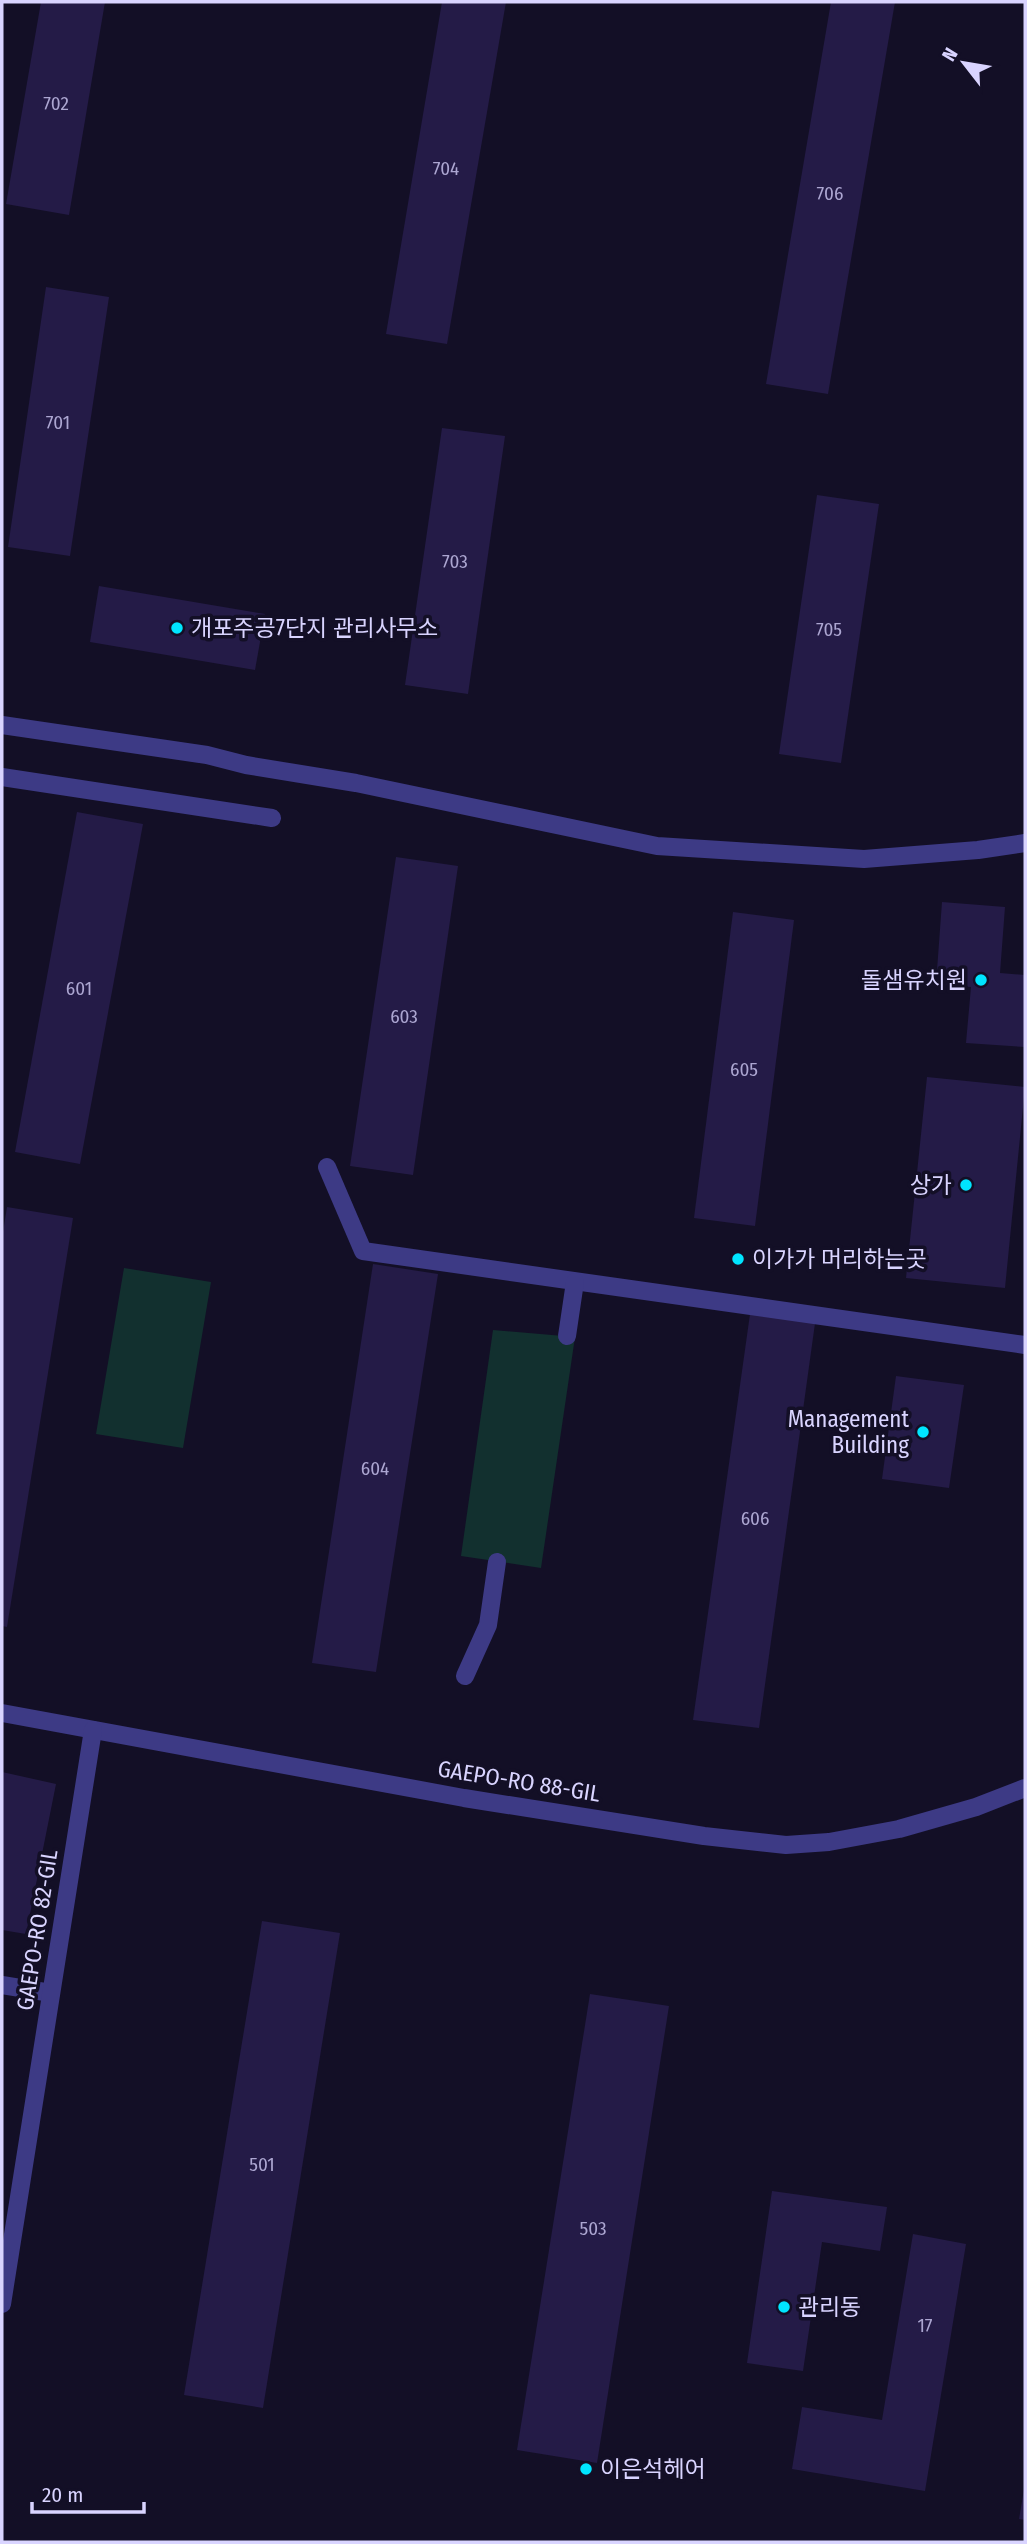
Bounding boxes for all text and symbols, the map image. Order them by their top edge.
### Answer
north arrow [929,28,999,98]
text: N [937,44,963,65]
house number: 702 [43,92,69,115]
house number: 704 [433,157,459,180]
house number: 706 [817,182,843,205]
house number: 701 [46,411,70,434]
house number: 703 [442,550,468,573]
place label: 개포주공7단지 관리사무소 [191,614,438,642]
house number: 705 [816,618,842,641]
marker: 개포주공7단지 관리사무소 [169,620,185,636]
place label: 돌샘유치원 [861,966,967,994]
marker: 돌샘유치원 [973,972,989,988]
house number: 601 [66,977,92,1000]
house number: 603 [390,1005,418,1028]
house number: 605 [730,1058,758,1081]
place label: 상가 [910,1171,952,1199]
marker: 상가 [958,1177,974,1193]
place label: 이가가 머리하는곳 [752,1245,927,1273]
marker: 이가가 머리하는곳 [730,1251,746,1267]
place label: Management Building [788,1405,909,1459]
marker: Management Building [915,1424,931,1440]
house number: 604 [361,1457,389,1480]
house number: 606 [741,1507,769,1530]
street label: GAEPO-RO 88-GIL [436,1754,602,1808]
street label: GAEPO-RO 82-GIL [10,1848,64,2012]
house number: 501 [249,2153,275,2176]
house number: 503 [580,2217,607,2240]
place label: 관리동 [798,2293,861,2321]
marker: 관리동 [776,2299,792,2315]
house number: 17 [917,2314,933,2337]
place label: 이은석헤어 [600,2455,706,2483]
marker: 이은석헤어 [578,2461,594,2477]
scale bar [32,2470,144,2514]
text: 20 m [42,2482,83,2508]

